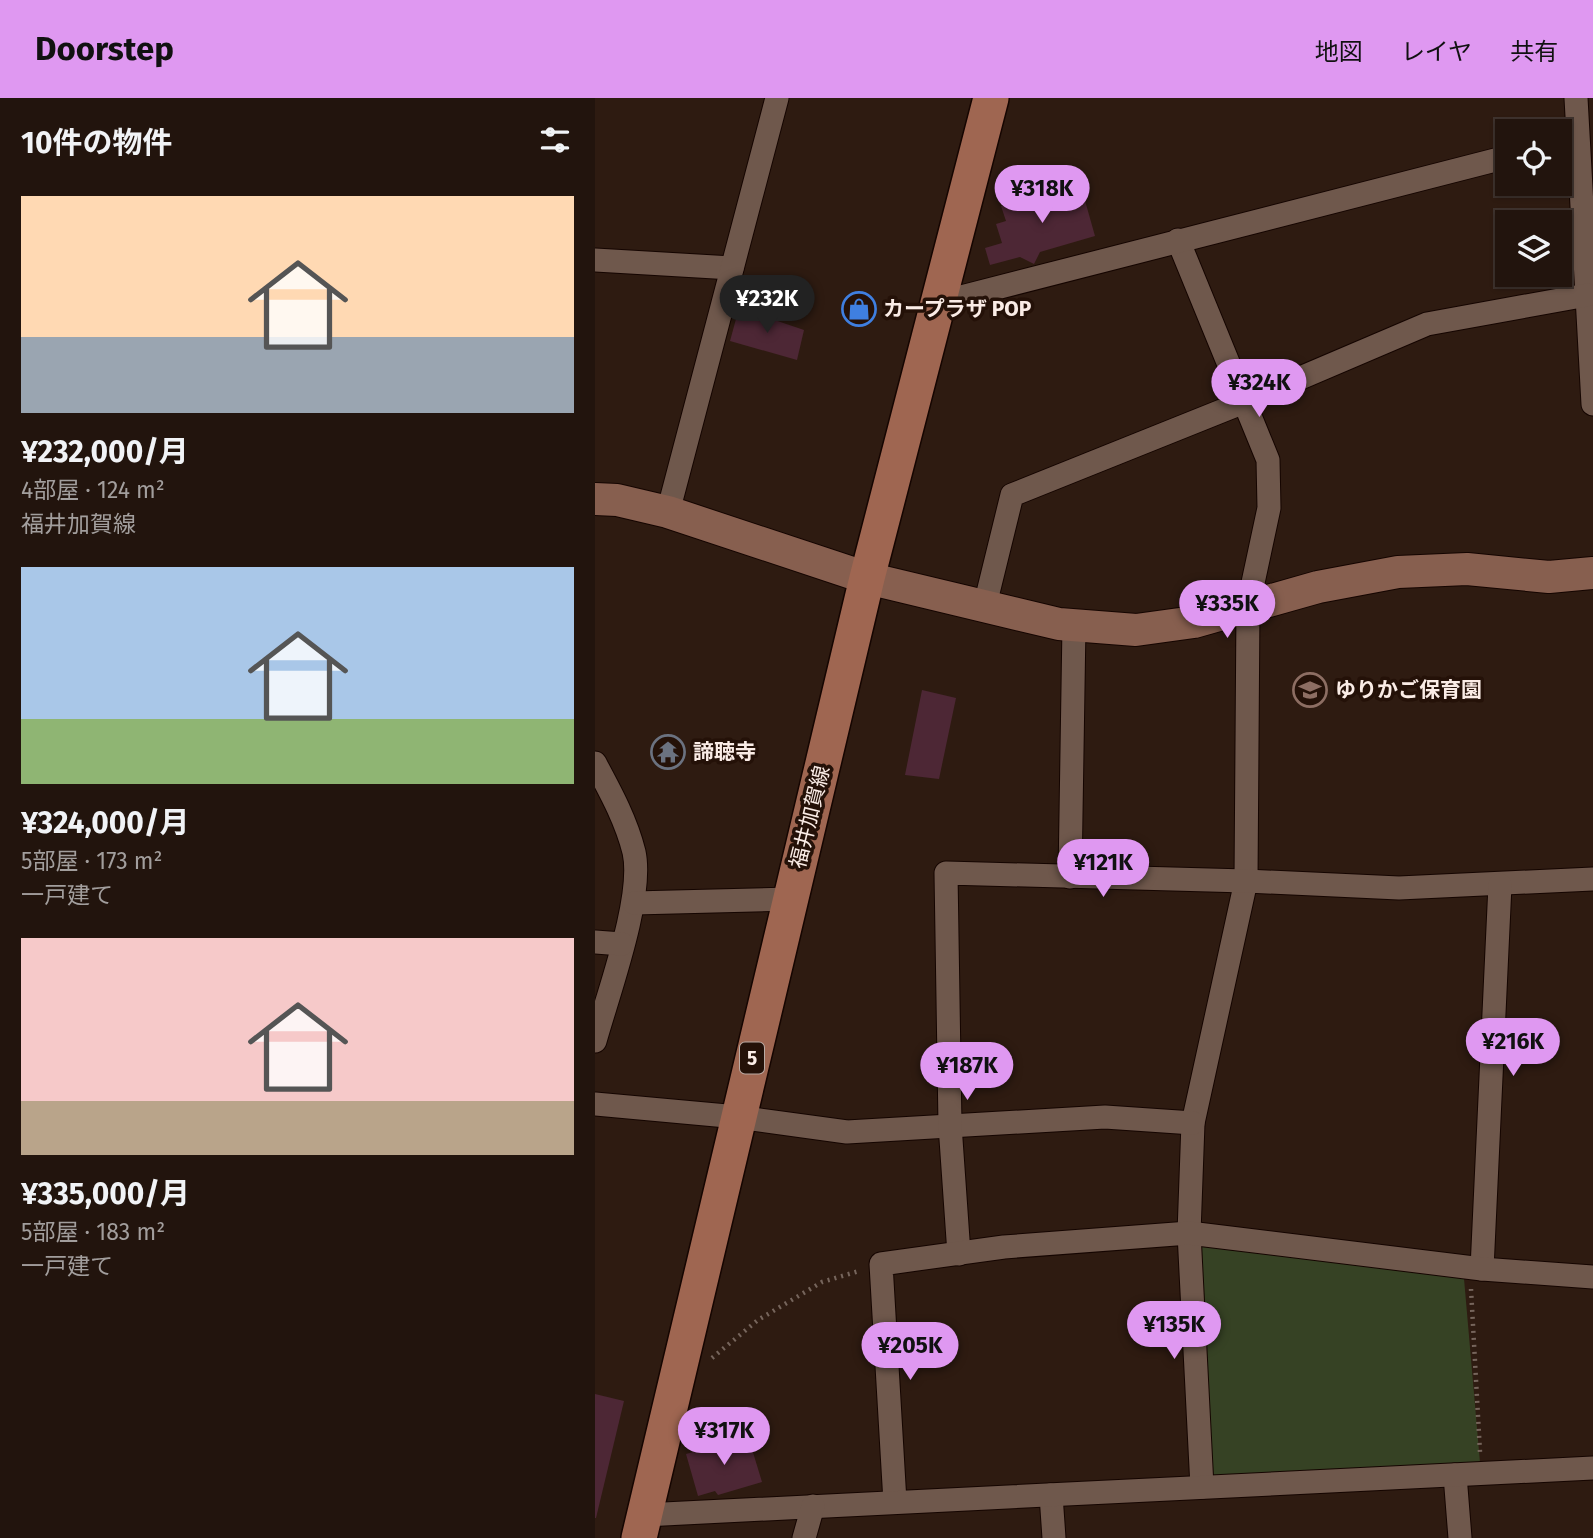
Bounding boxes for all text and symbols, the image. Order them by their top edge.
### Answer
text: Doorstep [35,29,174,69]
text: 地図 [1315,38,1363,66]
text: レイヤ [1401,38,1472,66]
text: 共有 [1510,38,1558,66]
map controls [1495,119,1572,287]
button: locate [1495,119,1572,196]
icon: filters [536,121,574,159]
text: 10件の物件 [21,125,172,161]
pin: ¥318K [993,166,1091,225]
text: ¥318K [1011,174,1073,202]
button: layers [1495,210,1572,287]
icon: home [235,242,361,368]
pin: ¥232K [718,275,816,335]
text: ¥232K [736,284,798,312]
shop icon: カープラザ POP [840,290,878,328]
place label: カープラザ POP [883,296,1032,322]
pin: ¥324K [1210,360,1308,419]
text: ¥324K [1227,368,1291,396]
text: ¥232,000/月 [21,434,189,470]
text: 4部屋 · 124 m² [21,476,165,504]
text: 福井加賀線 [21,510,136,538]
pin: ¥335K [1178,580,1276,640]
text: ¥335K [1195,589,1259,617]
icon: home [235,613,361,739]
school or university icon: ゆりかご保育園 [1291,671,1329,709]
place label: ゆりかご保育園 [1335,677,1482,703]
temple icon: 諦聴寺 [649,733,687,771]
place label: 諦聴寺 [693,739,756,765]
street label: 福井加賀線 [785,763,835,871]
text: ¥324,000/月 [21,805,190,841]
pin: ¥121K [1054,840,1152,899]
text: 5部屋 · 173 m² [21,847,163,875]
text: ¥121K [1073,848,1133,876]
text: 一戸建て [21,881,113,909]
icon: home [235,984,361,1110]
pin: ¥216K [1464,1018,1562,1078]
text: ¥216K [1482,1027,1544,1055]
road number: 5 [740,1042,764,1074]
pin: ¥187K [918,1042,1016,1102]
text: ¥187K [936,1051,998,1079]
text: ¥335,000/月 [21,1176,190,1212]
text: 5部屋 · 183 m² [21,1218,165,1246]
text: 一戸建て [21,1252,113,1280]
pin: ¥135K [1125,1302,1223,1361]
text: ¥135K [1143,1310,1205,1338]
pin: ¥205K [861,1322,959,1382]
text: ¥205K [878,1331,942,1359]
pin: ¥317K [675,1408,773,1467]
text: ¥317K [694,1416,754,1444]

